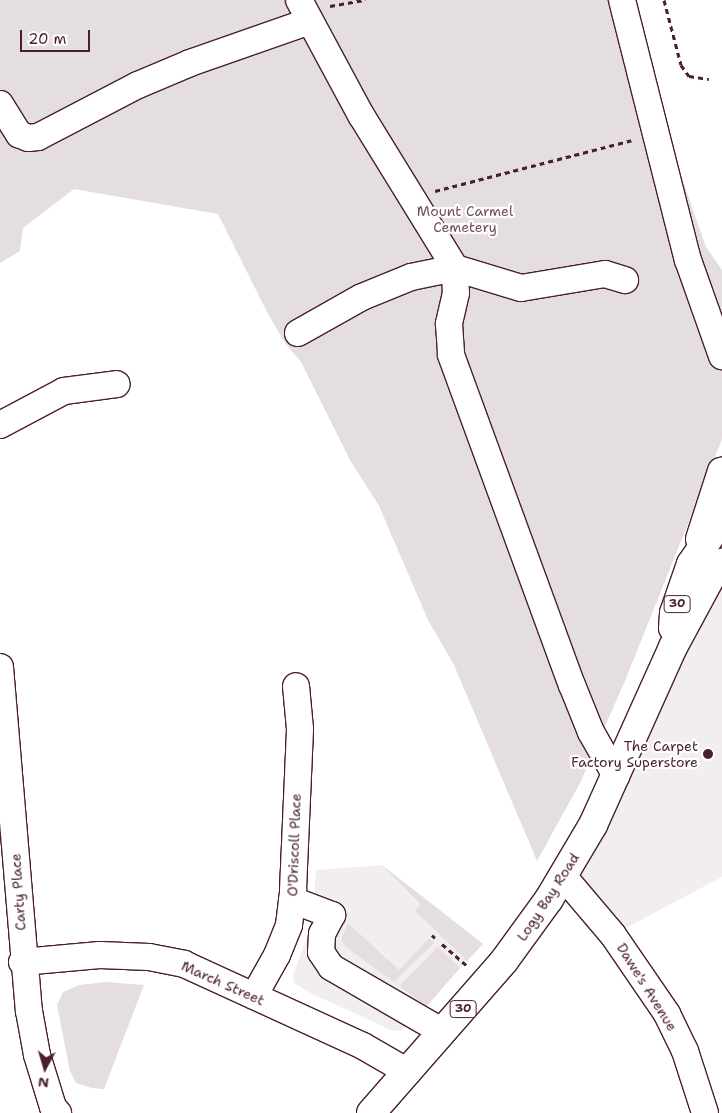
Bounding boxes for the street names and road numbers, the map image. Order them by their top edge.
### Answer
road number: 30 [663,594,691,614]
street label: O'Driscoll Place [284,793,304,897]
street label: Logy Bay Road [513,850,583,944]
street label: Carty Place [7,853,29,931]
street label: Dawe's Avenue [613,940,681,1034]
street label: March Street [179,957,267,1009]
road number: 30 [449,1000,477,1019]

